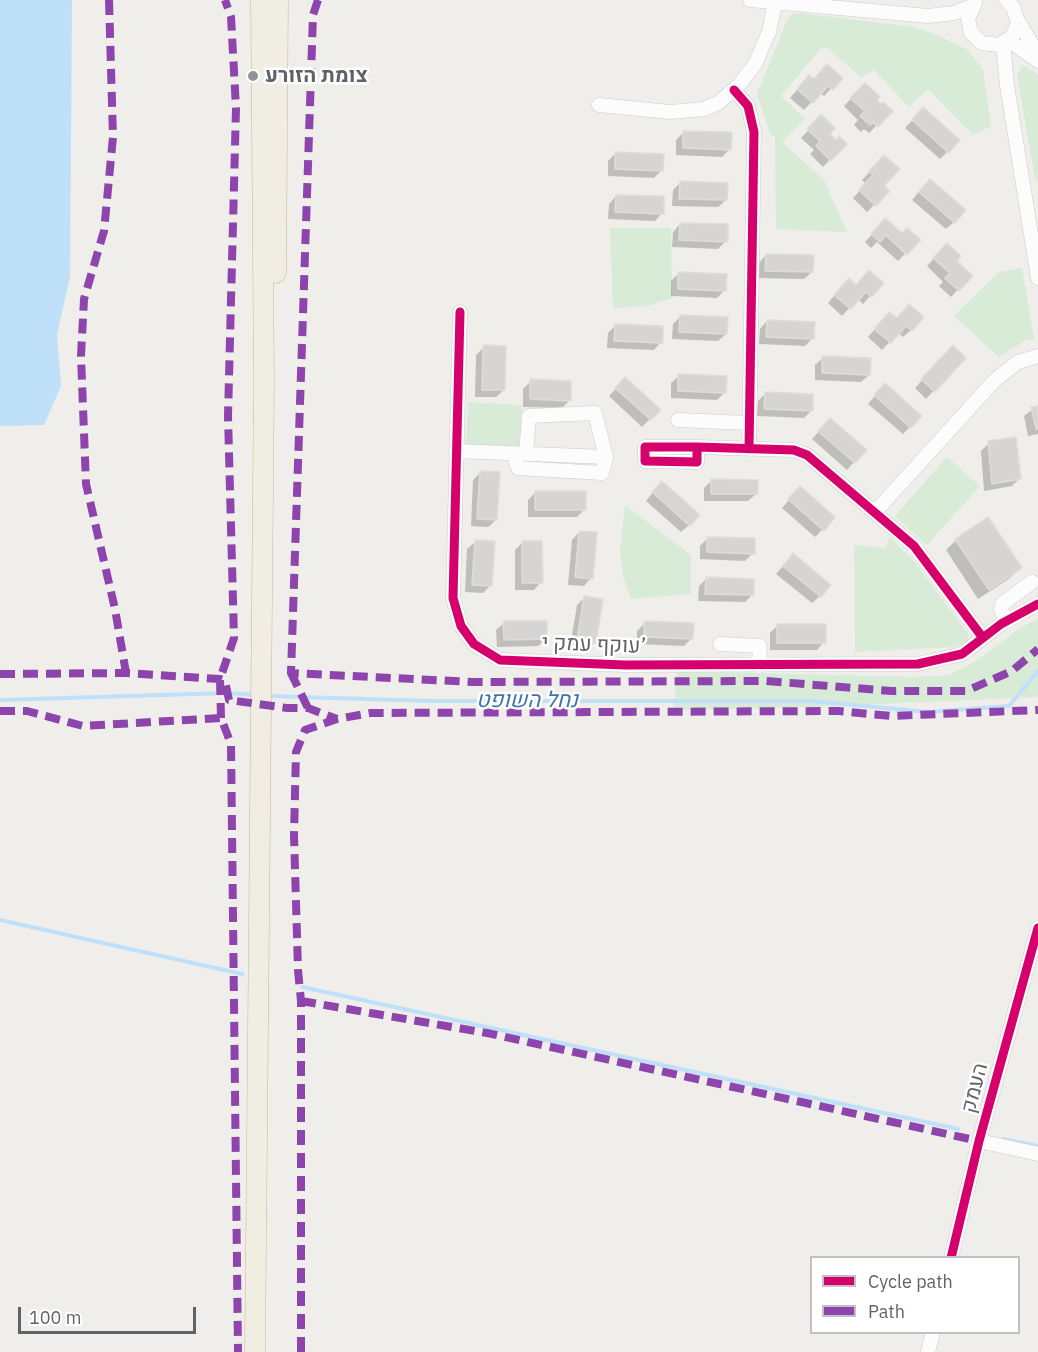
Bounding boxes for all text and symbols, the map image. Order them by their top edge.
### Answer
place label: צומת הזורע [265,63,368,89]
marker: צומת הזורע [246,69,260,83]
street label: עוקף עמק י’ [541,631,647,659]
water label: נחל השופט [476,688,578,714]
street label: העמק [956,1060,994,1116]
legend [810,1256,1020,1334]
text: Cycle path [868,1270,953,1293]
scale bar [21,1295,200,1333]
text: Path [868,1300,905,1323]
text: 100 m [29,1306,81,1329]

